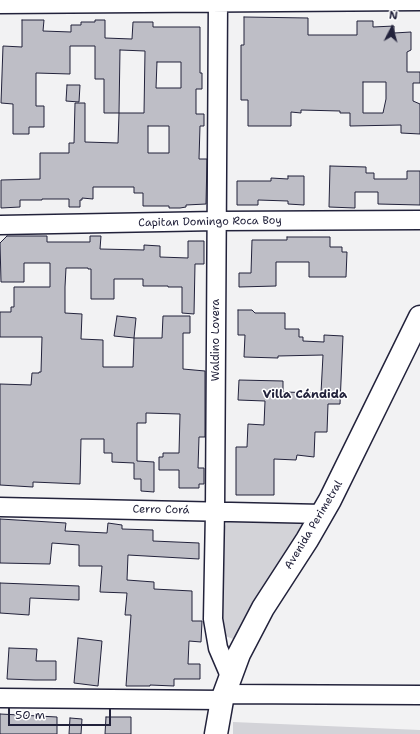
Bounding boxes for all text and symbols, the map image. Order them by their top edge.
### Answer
north arrow [372,8,412,48]
text: N [388,8,398,23]
street label: Capitan Domingo Roca Boy [138,214,282,230]
street label: Waldino Lovera [209,299,223,381]
district label: Villa Cándida [263,388,347,402]
street label: Avenida Perimetral [282,478,346,572]
street label: Cerro Corá [132,503,190,517]
scale bar [10,700,113,726]
text: 50 m [15,707,45,723]

